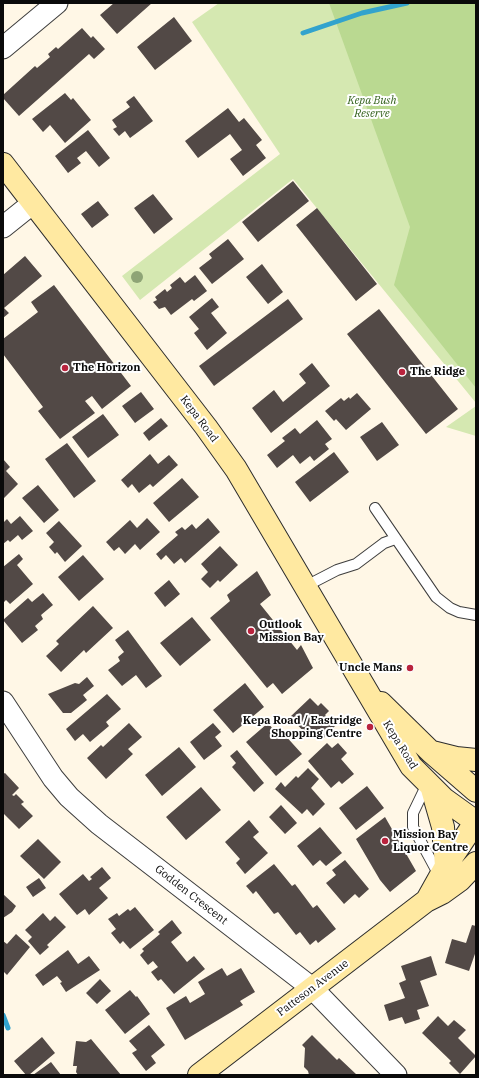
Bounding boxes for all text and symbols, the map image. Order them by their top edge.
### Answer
park label: Kepa Bush Reserve [347,94,397,120]
place label: The Horizon [73,361,140,375]
marker: The Horizon [60,363,70,373]
place label: The Ridge [410,365,465,379]
marker: The Ridge [397,367,407,377]
street label: Kepa Road [177,393,221,445]
place label: Outlook Mission Bay [259,618,324,644]
marker: Outlook Mission Bay [246,626,256,636]
place label: Uncle Mans [339,661,402,675]
marker: Uncle Mans [405,663,415,673]
place label: Kepa Road / Eastridge Shopping Centre [243,714,362,740]
street label: Kepa Road [380,718,420,772]
marker: Kepa Road / Eastridge Shopping Centre [365,722,375,732]
place label: Mission Bay Liquor Centre [393,828,468,854]
marker: Mission Bay Liquor Centre [380,836,390,846]
street label: Godden Crescent [152,863,230,927]
street label: Patteson Avenue [275,957,351,1019]

